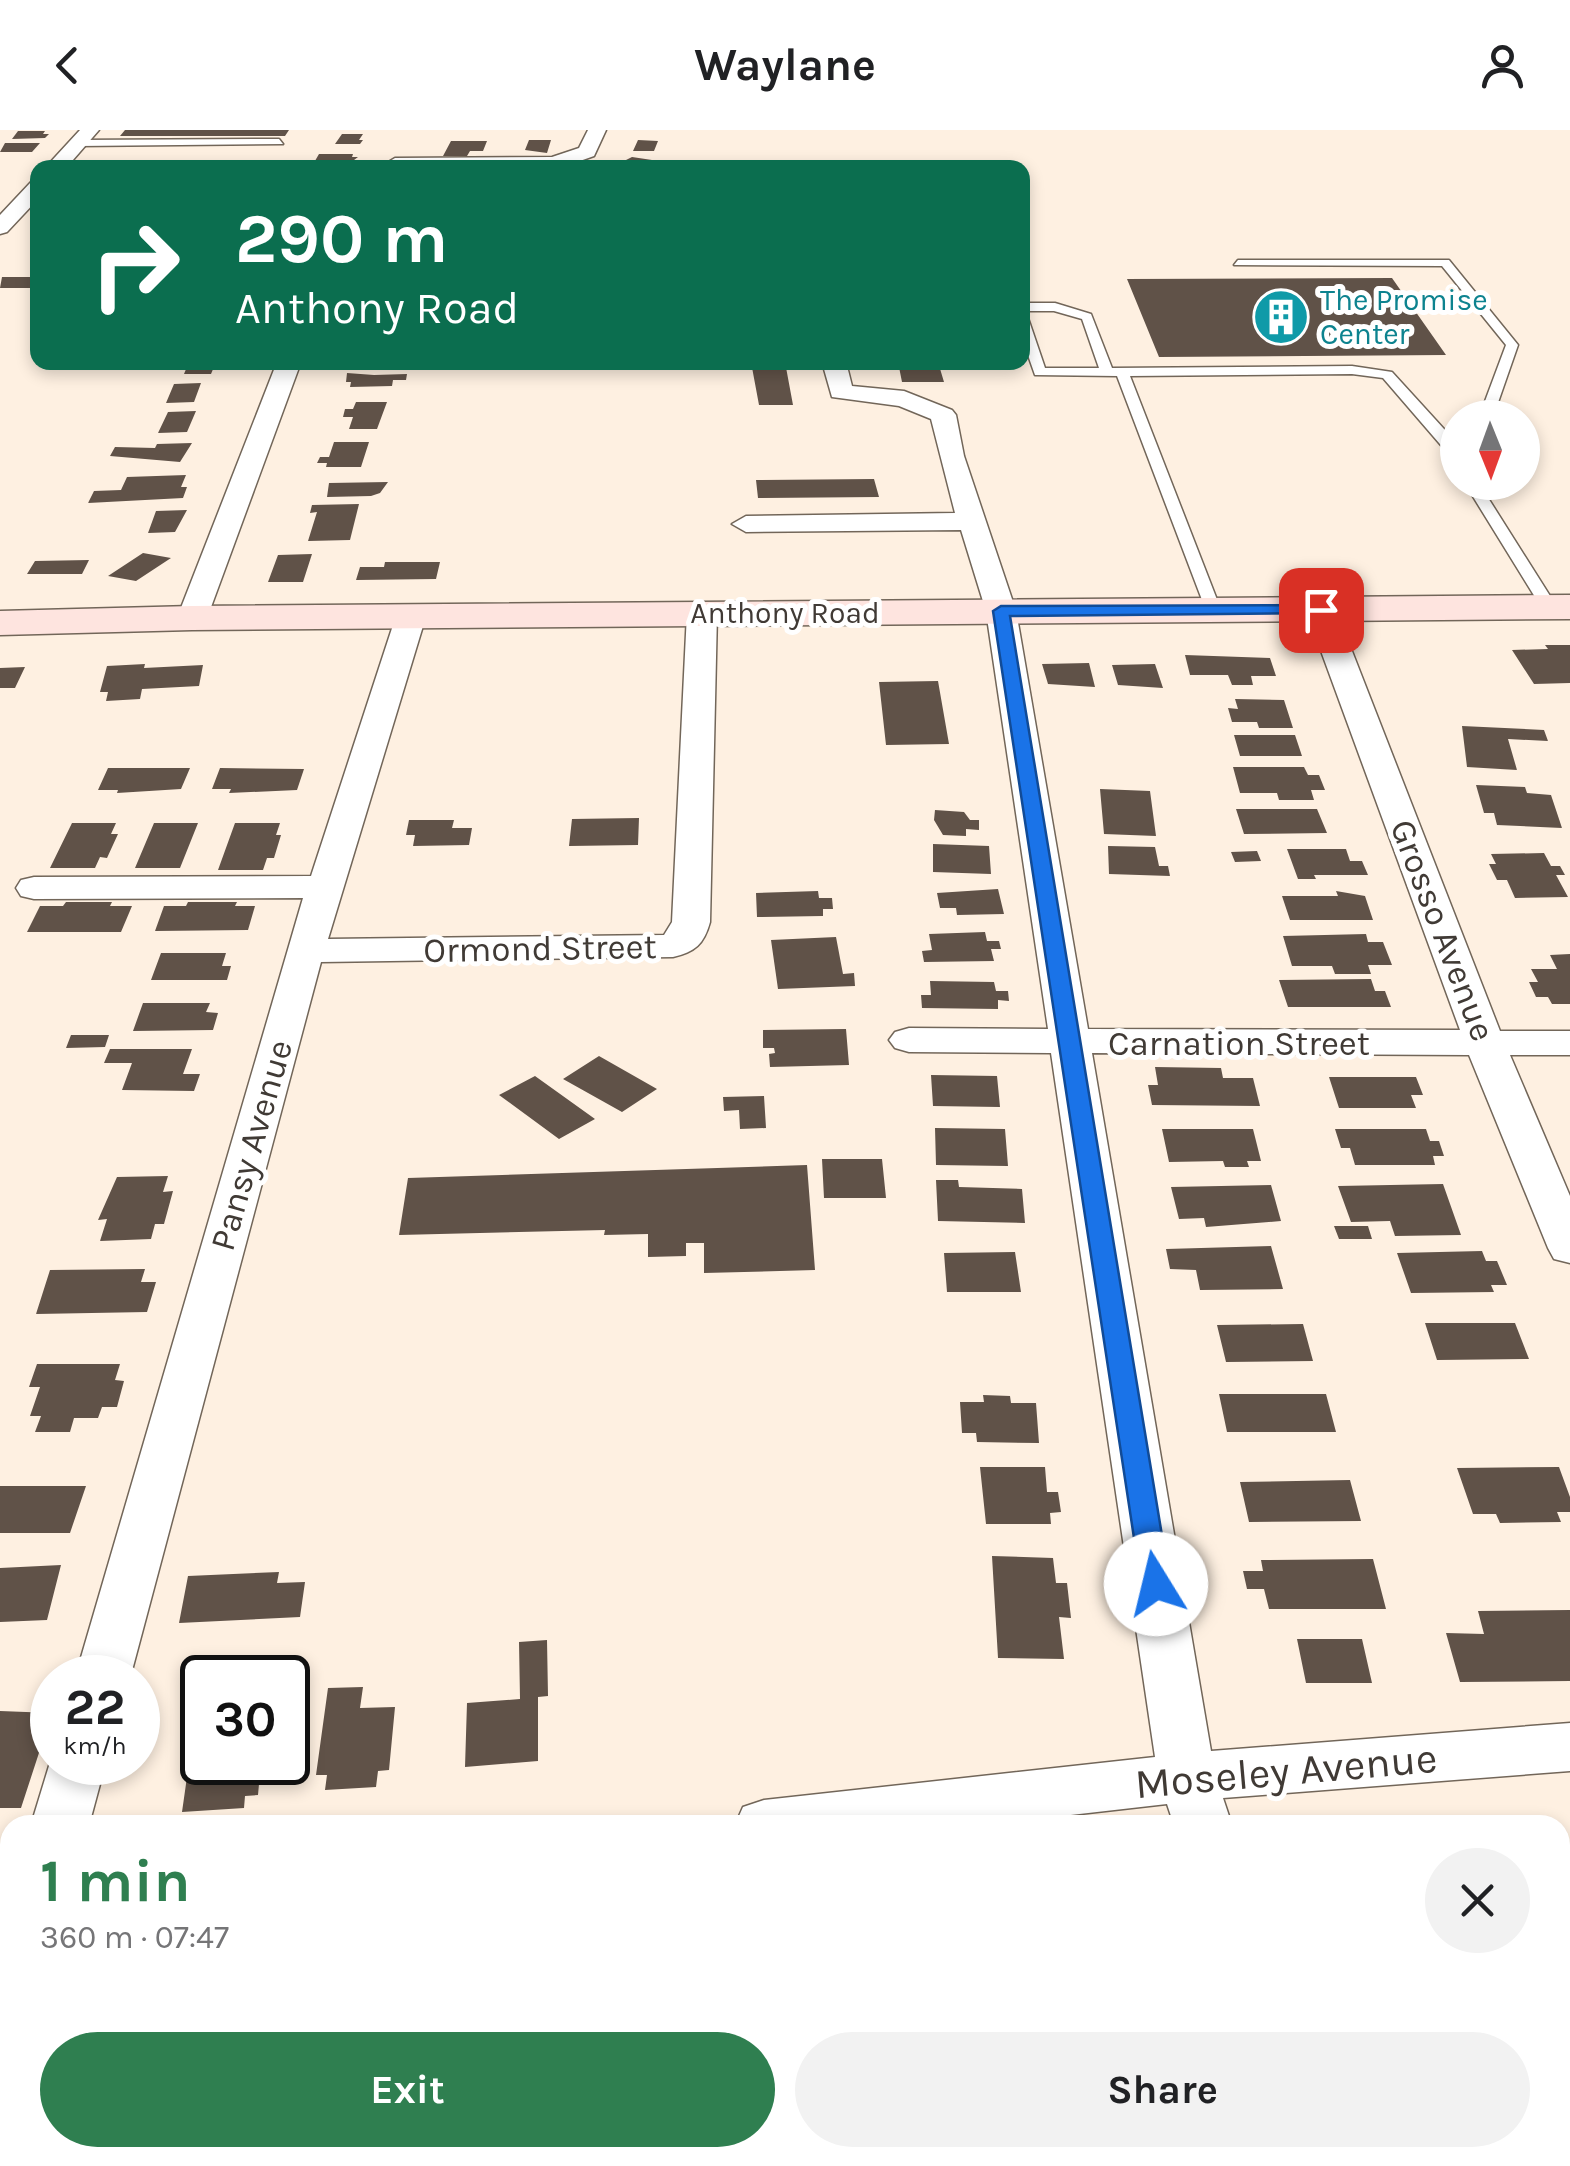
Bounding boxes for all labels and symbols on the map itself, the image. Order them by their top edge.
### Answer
place label: The Promise Center [1320,282,1488,352]
building icon: The Promise Center [1251,287,1311,347]
north arrow [1440,400,1540,500]
pin [1279,568,1364,653]
street label: Anthony Road [690,595,880,631]
street label: Grosso Avenue [1382,814,1504,1047]
street label: Ormond Street [423,926,657,971]
street label: Carnation Street [1108,1023,1370,1064]
street label: Pansy Avenue [202,1035,301,1255]
position arrow [1104,1532,1208,1636]
speed limit sign: 30 [180,1655,310,1785]
street label: Moseley Avenue [1133,1733,1439,1809]

